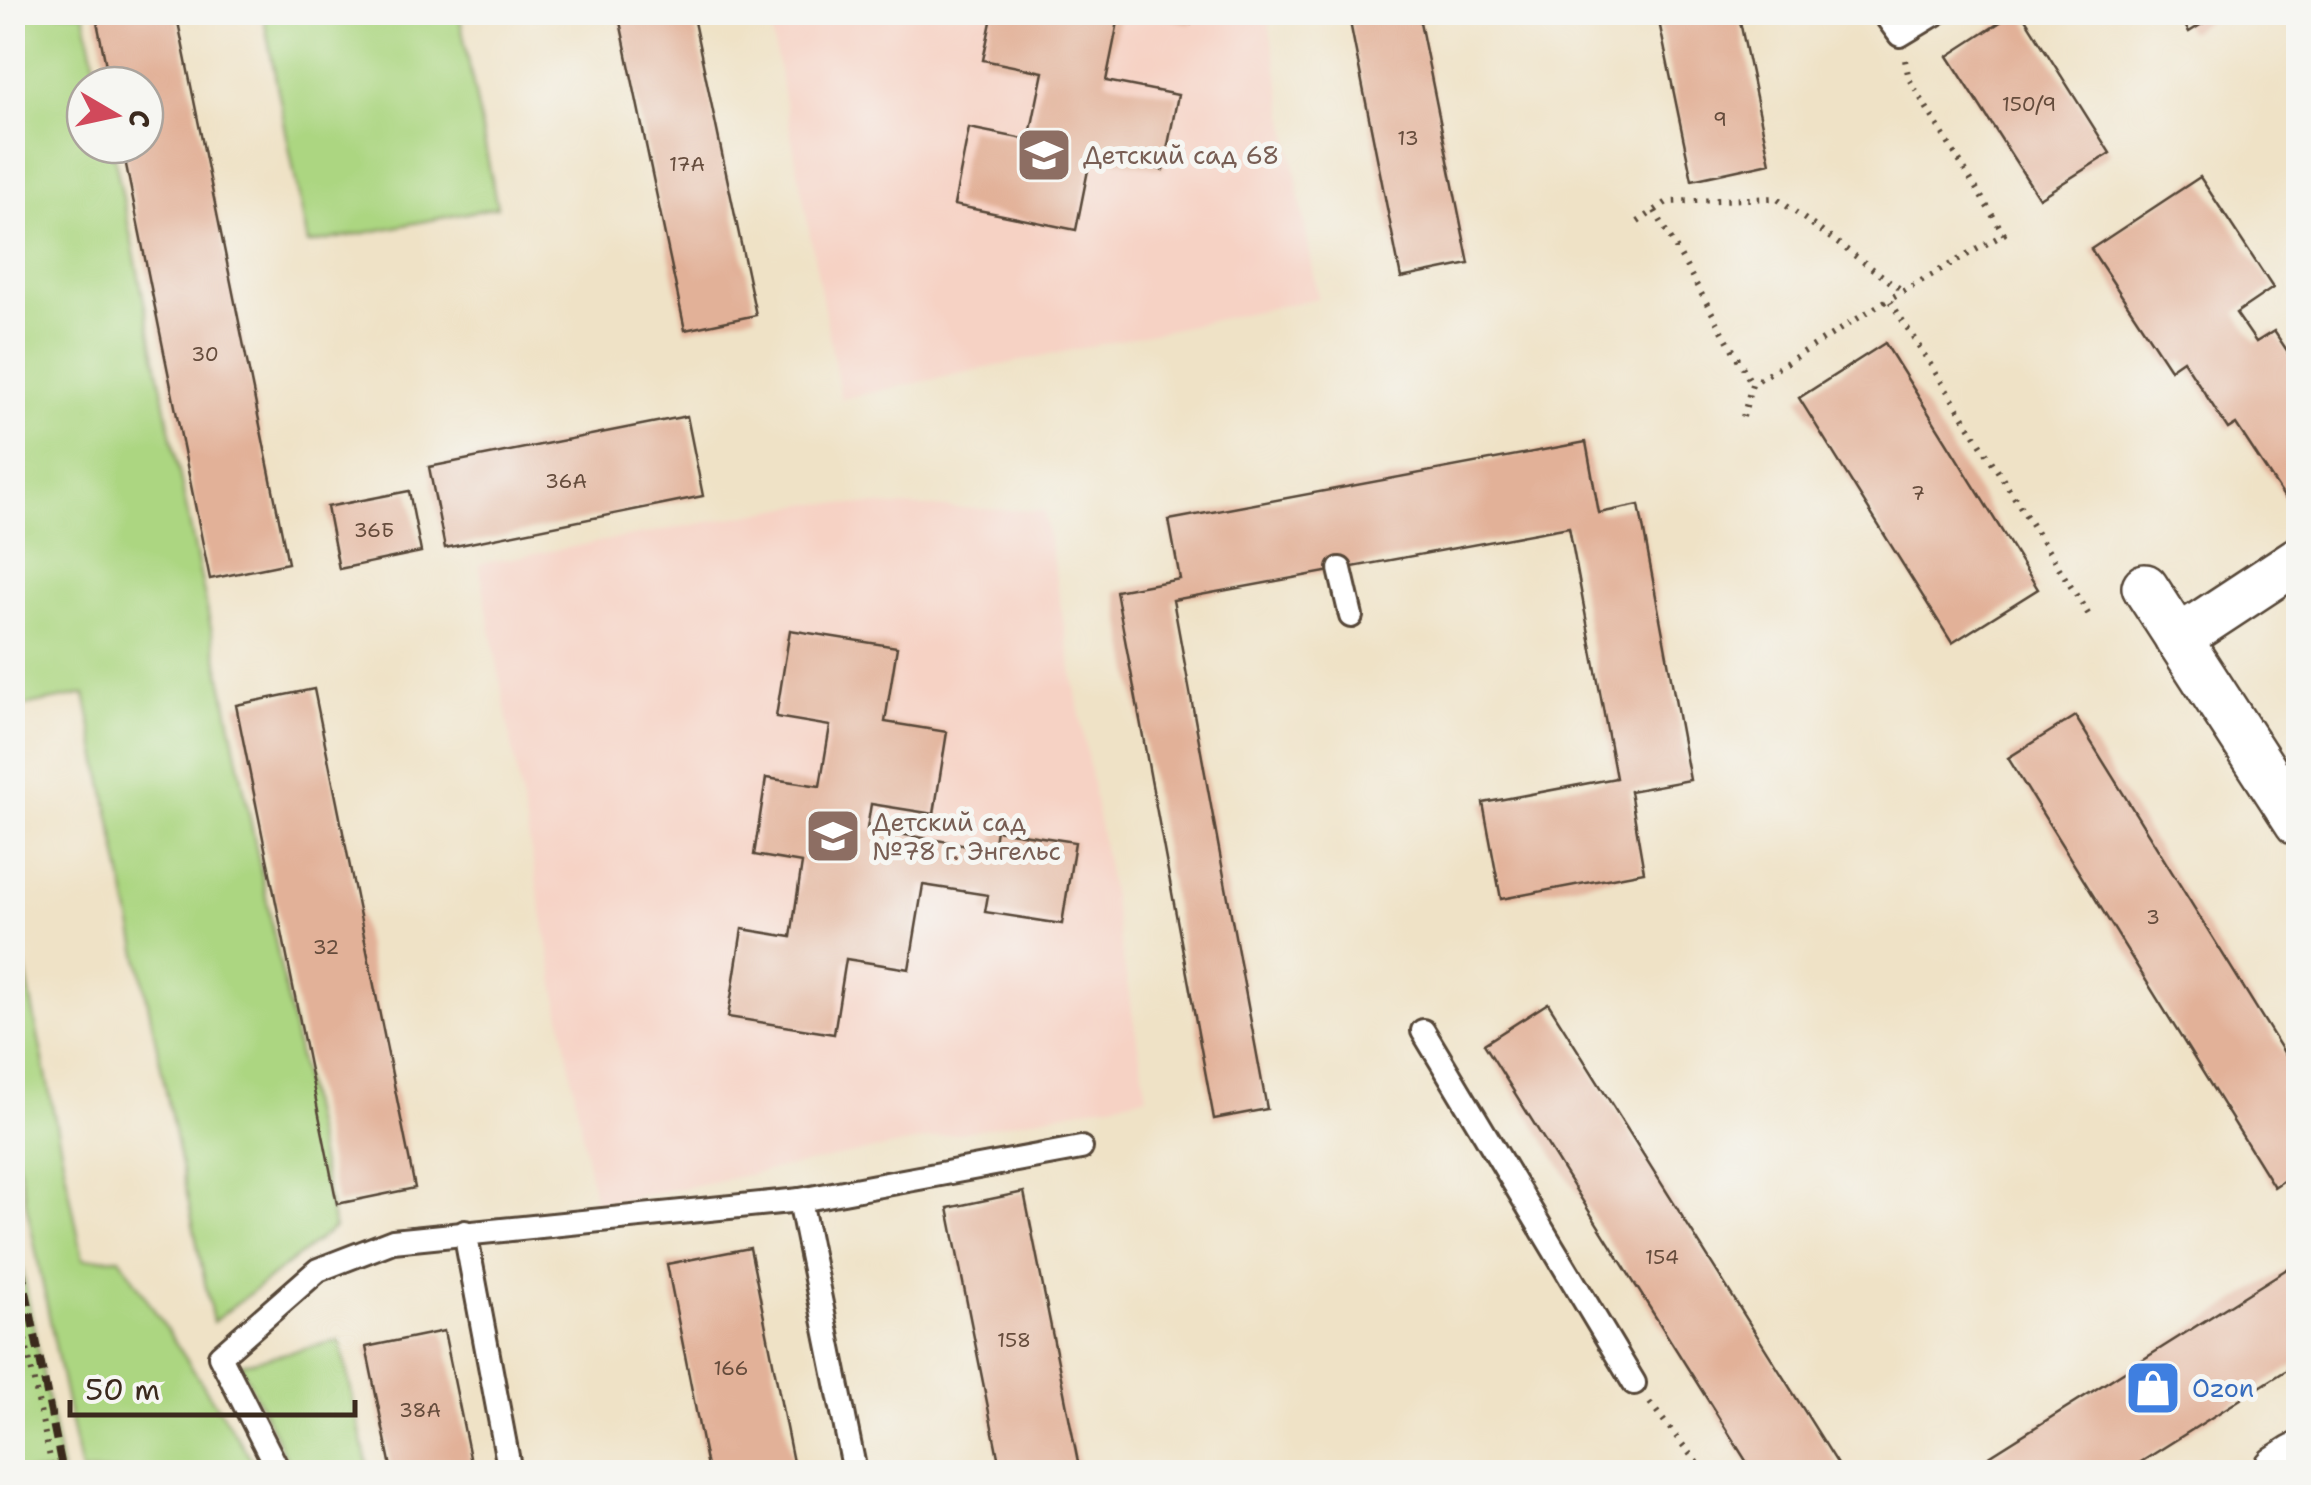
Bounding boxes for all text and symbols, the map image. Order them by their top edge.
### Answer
north arrow [65,65,165,165]
house number: 150/9 [2002,91,2056,117]
house number: 9 [1713,106,1727,132]
text: С [120,107,160,130]
school or university icon: Детский сад 68 [1014,125,1074,185]
house number: 13 [1397,125,1419,151]
place label: Детский сад 68 [1083,138,1280,172]
house number: 17А [669,151,705,177]
house number: 30 [191,341,219,367]
house number: 36А [545,468,587,494]
house number: 7 [1911,480,1925,506]
house number: 36Б [354,517,394,543]
place label: Детский сад №78 г. Энгельс [872,805,1061,868]
school or university icon: Детский сад №78 г. Энгельс [803,806,863,866]
house number: 3 [2146,904,2160,930]
house number: 32 [313,934,339,960]
house number: 154 [1645,1244,1679,1270]
house number: 158 [997,1327,1031,1353]
scale bar [70,1355,355,1417]
house number: 166 [713,1355,749,1381]
shop icon: Ozon [2123,1358,2183,1418]
text: 50 m [85,1369,160,1410]
place label: Ozon [2192,1371,2254,1405]
house number: 38А [399,1397,441,1423]

